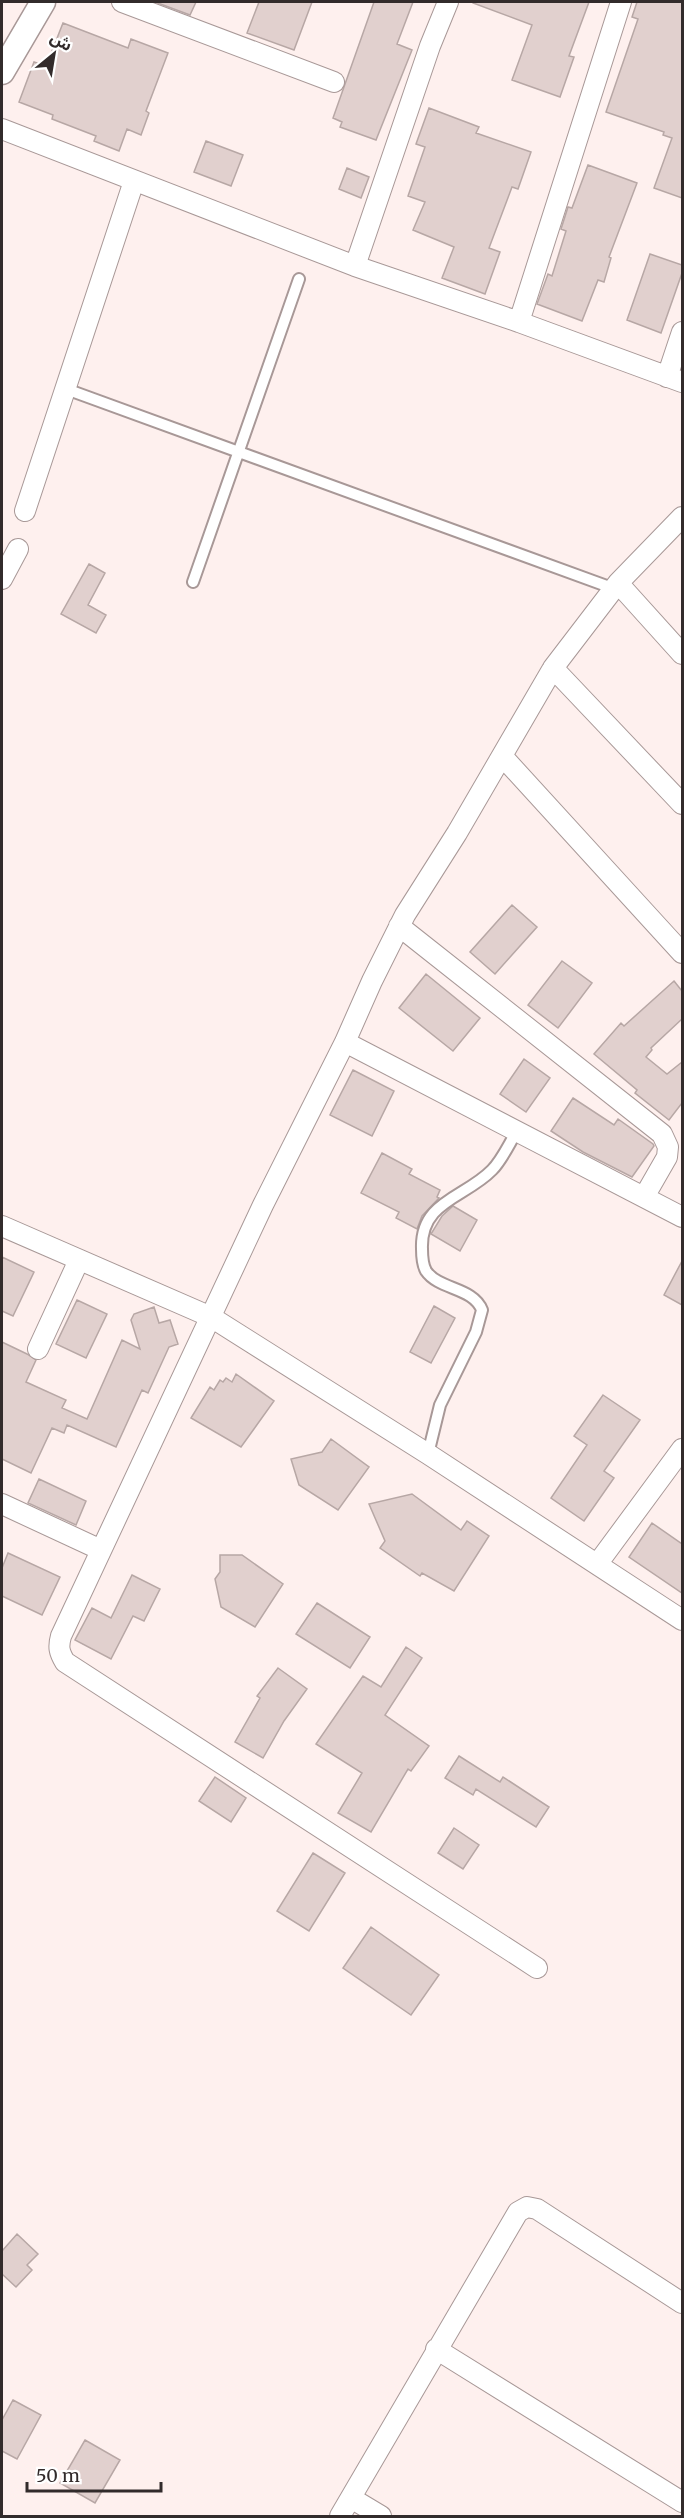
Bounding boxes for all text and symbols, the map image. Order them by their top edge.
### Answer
north arrow [24,24,84,84]
text: ش [47,27,76,55]
scale bar [27,2455,160,2493]
text: 50 m [36,2464,80,2487]

